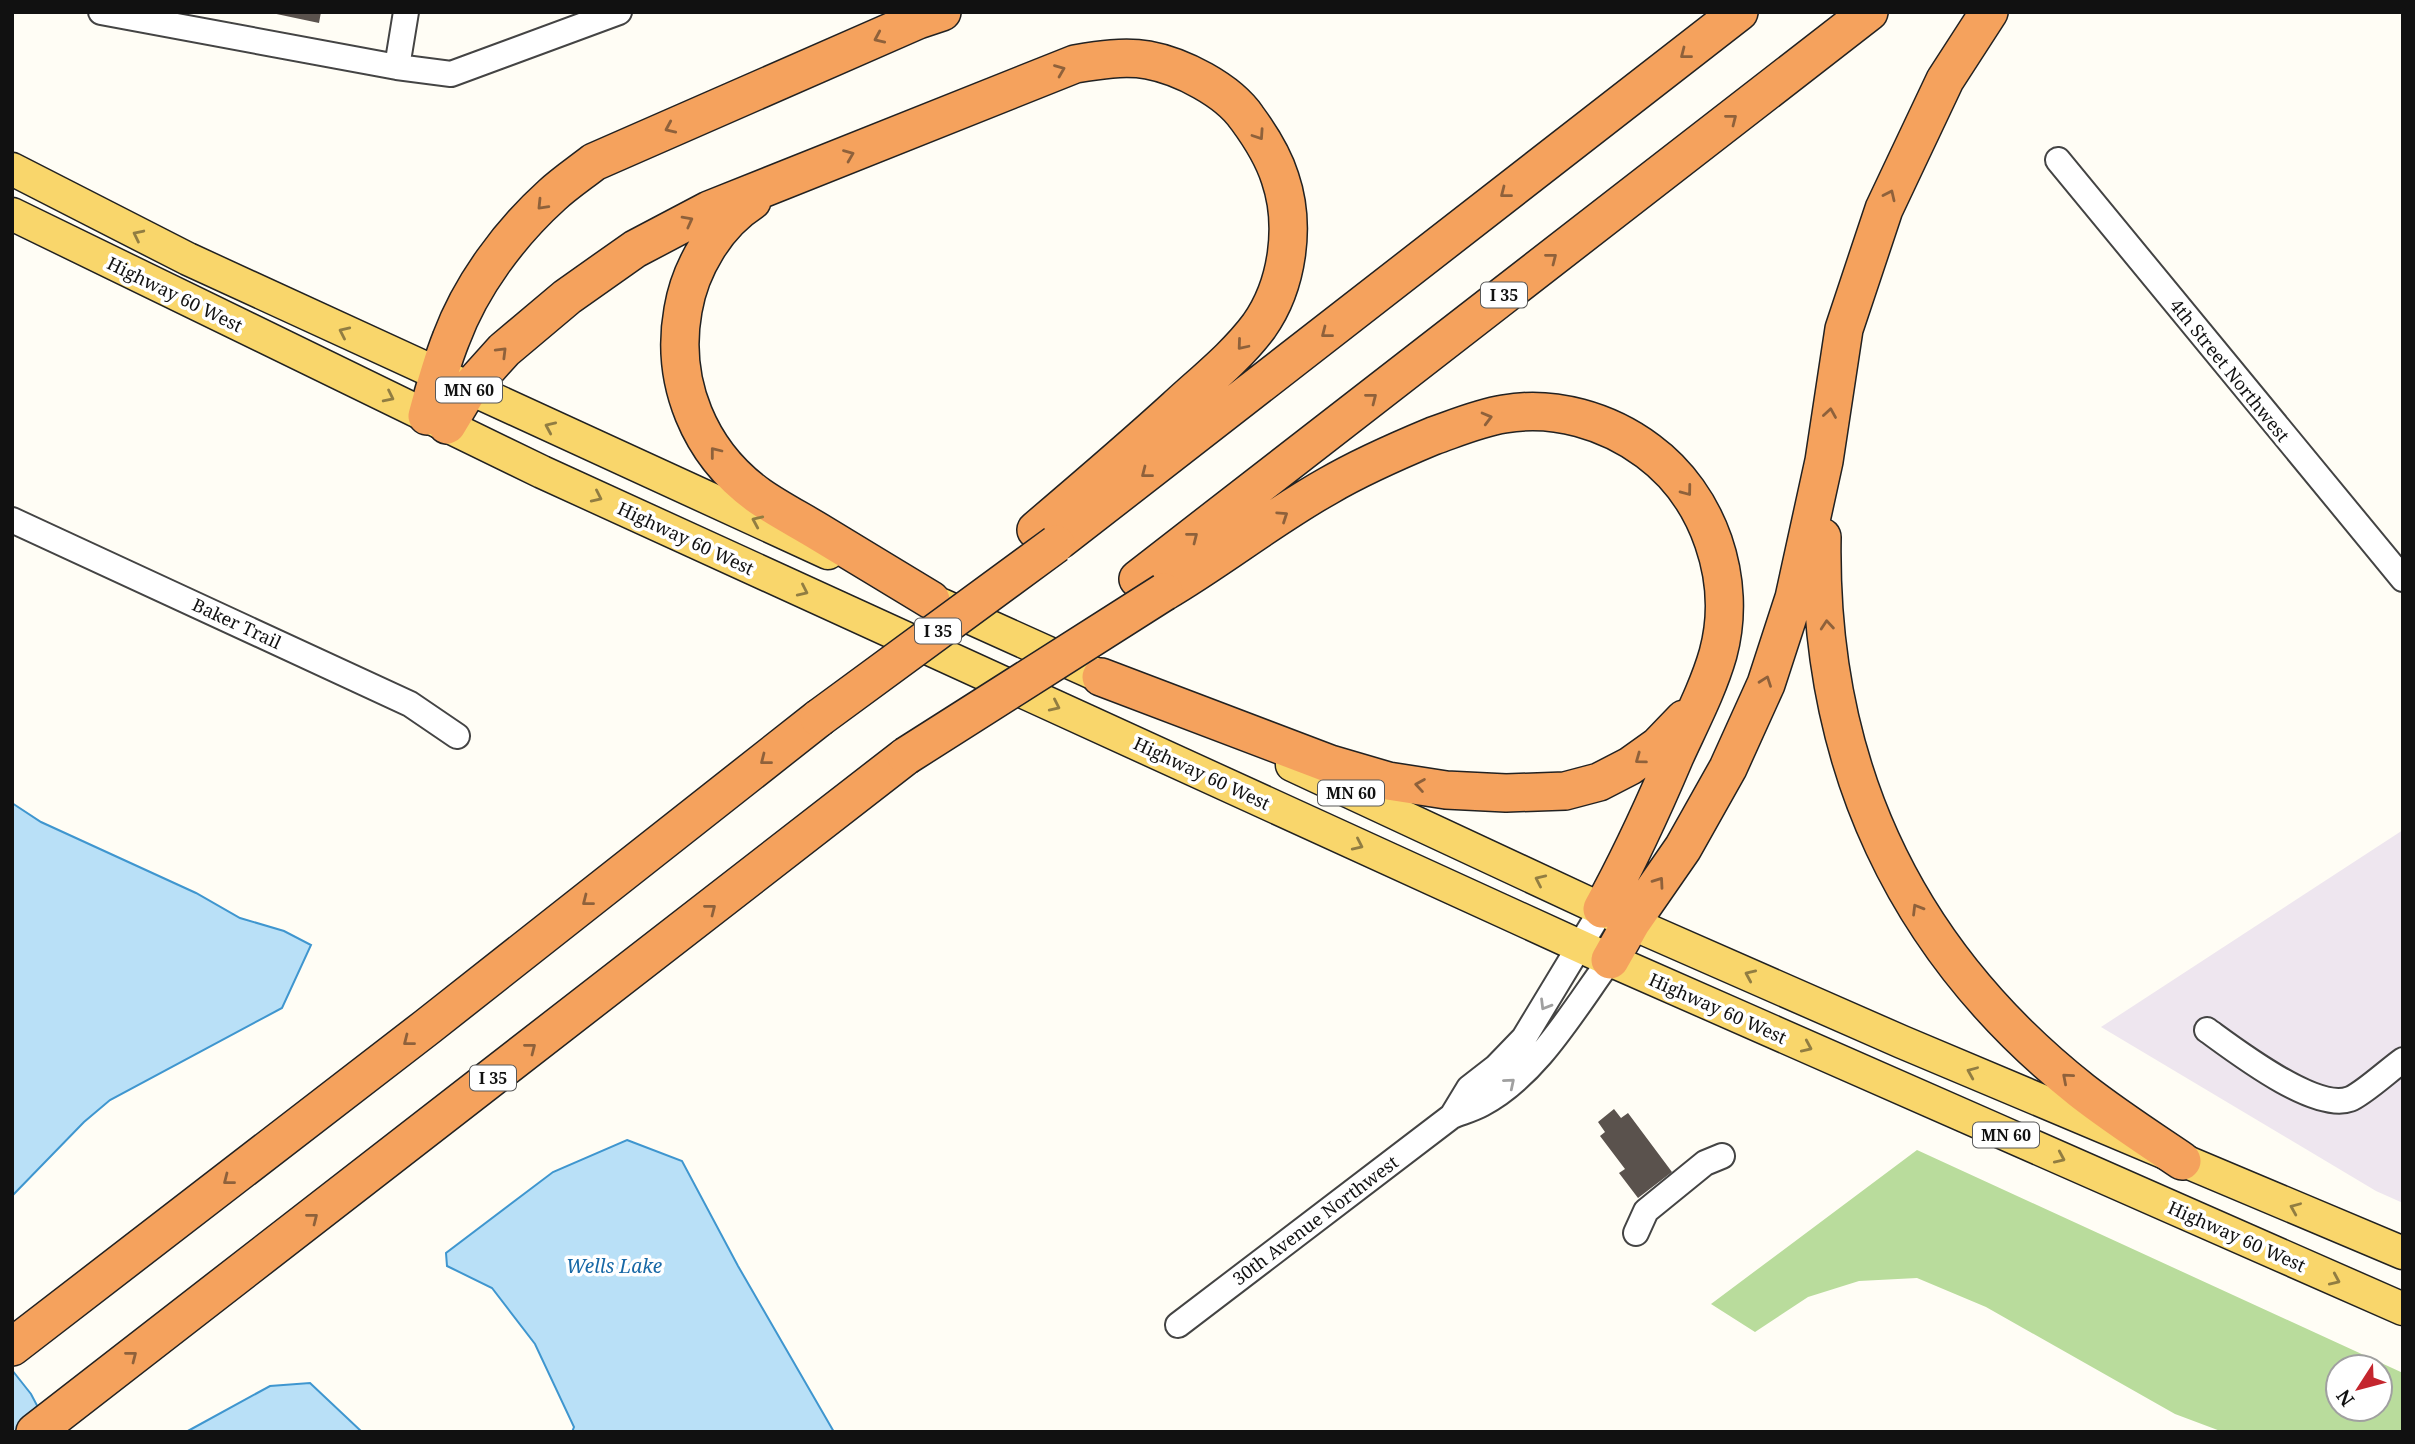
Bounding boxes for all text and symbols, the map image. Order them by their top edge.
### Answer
one-way arrow [873,29,885,43]
one-way arrow [1680,46,1693,58]
one-way arrow [1054,64,1066,78]
one-way arrow [1724,114,1736,127]
one-way arrow [665,120,677,134]
one-way arrow [1251,127,1263,140]
one-way arrow [843,149,855,163]
one-way arrow [1500,185,1513,198]
one-way arrow [1882,190,1896,202]
one-way arrow [537,197,550,210]
one-way arrow [680,216,693,230]
one-way arrow [133,229,145,243]
street label: Highway 60 West [103,251,247,337]
one-way arrow [1544,254,1556,267]
road number: I 35 [1481,282,1527,308]
street label: 4th Street Northwest [2165,294,2295,446]
one-way arrow [1321,325,1333,338]
one-way arrow [339,326,351,340]
one-way arrow [1238,337,1250,350]
one-way arrow [494,347,507,360]
road number: MN 60 [436,378,502,402]
one-way arrow [382,389,394,403]
one-way arrow [1364,393,1377,406]
one-way arrow [1822,407,1837,419]
one-way arrow [1481,412,1493,426]
one-way arrow [545,421,558,435]
one-way arrow [710,447,723,460]
one-way arrow [1142,465,1154,478]
one-way arrow [1679,483,1692,496]
one-way arrow [589,489,602,503]
street label: Highway 60 West [614,496,758,580]
one-way arrow [1275,512,1288,524]
one-way arrow [752,516,765,530]
one-way arrow [1185,533,1197,546]
one-way arrow [796,583,809,597]
street label: Baker Trail [189,592,286,654]
road number: I 35 [915,618,961,644]
one-way arrow [1820,619,1835,630]
one-way arrow [1758,676,1772,688]
one-way arrow [1048,698,1060,712]
street label: Highway 60 West [1130,731,1274,815]
one-way arrow [761,751,773,764]
one-way arrow [1635,751,1648,763]
one-way arrow [1414,778,1426,793]
road number: MN 60 [1318,780,1384,806]
one-way arrow [1351,837,1363,851]
one-way arrow [1535,874,1547,888]
one-way arrow [1651,877,1663,890]
one-way arrow [582,892,594,905]
one-way arrow [1912,903,1925,916]
one-way arrow [703,904,715,917]
street label: Highway 60 West [1646,967,1790,1049]
one-way arrow [1745,969,1757,983]
one-way arrow [1540,997,1553,1010]
one-way arrow [403,1033,416,1046]
one-way arrow [1799,1039,1812,1053]
one-way arrow [523,1044,536,1057]
road number: I 35 [470,1066,516,1090]
one-way arrow [1967,1066,1979,1080]
one-way arrow [2062,1074,2075,1086]
one-way arrow [1503,1078,1515,1091]
road number: MN 60 [1973,1122,2039,1148]
street label: 30th Avenue Northwest [1227,1150,1403,1290]
one-way arrow [2052,1150,2065,1164]
one-way arrow [223,1172,236,1185]
street label: Highway 60 West [2165,1195,2309,1277]
one-way arrow [2289,1202,2301,1216]
one-way arrow [305,1213,317,1226]
water label: Wells Lake [566,1253,662,1279]
one-way arrow [2328,1271,2340,1285]
one-way arrow [125,1352,137,1365]
north arrow [2324,1353,2394,1423]
text: N [2330,1384,2360,1412]

